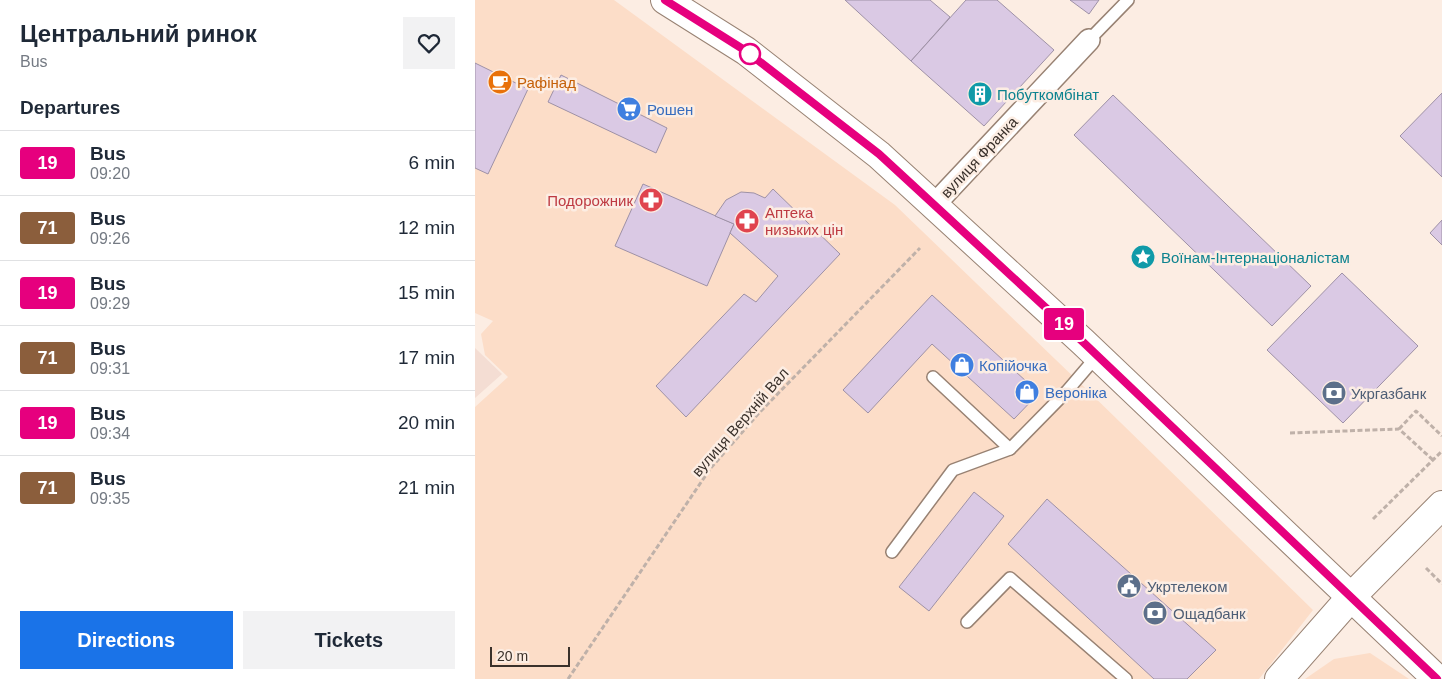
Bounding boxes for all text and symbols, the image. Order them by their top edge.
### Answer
button: heart [403,17,455,69]
text: Центральний ринок [20,20,257,47]
unlabelled marker [739,43,761,65]
text: Bus [20,53,48,70]
cafe icon: Рафінад [487,69,513,95]
place label: Рафінад [517,74,576,91]
building icon: Побуткомбінат [967,81,993,107]
place label: Побуткомбінат [997,86,1099,103]
supermarket icon: Рошен [616,96,642,122]
text: Departures [20,97,120,118]
place label: Рошен [647,101,693,118]
street label: вулиця Франка [937,113,1021,201]
text: Bus [90,143,126,164]
text: 6 min [409,152,455,173]
text: 19 [37,153,58,173]
text: 09:20 [90,165,130,182]
pharmacy icon: Подорожник [638,187,664,213]
place label: Подорожник [547,192,633,209]
place label: Аптека низьких цін [765,204,843,238]
text: Bus [90,208,126,229]
pharmacy icon: Аптека низьких цін [734,208,760,234]
text: 12 min [398,217,455,238]
text: 71 [37,218,58,238]
text: 09:26 [90,230,130,247]
place icon: Воїнам-Інтернаціоналістам [1130,244,1156,270]
place label: Воїнам-Інтернаціоналістам [1161,249,1350,266]
text: Bus [90,273,126,294]
text: 15 min [398,282,455,303]
text: 19 [37,283,58,303]
text: 09:29 [90,295,130,312]
line badge: 19 [1041,308,1087,340]
text: 19 [1054,314,1074,334]
text: Bus [90,338,126,359]
text: 17 min [398,347,455,368]
text: 71 [37,348,58,368]
shop icon: Копійочка [949,352,975,378]
place label: Копійочка [979,357,1048,374]
text: 09:31 [90,360,130,377]
street label: вулиця Верхній Вал [688,364,792,480]
shop icon: Вероніка [1014,379,1040,405]
bank icon: Укргазбанк [1321,380,1347,406]
place label: Вероніка [1045,384,1108,401]
place label: Укргазбанк [1351,385,1427,402]
text: Bus [90,403,126,424]
text: 20 min [398,412,455,433]
text: 19 [37,413,58,433]
text: 09:34 [90,425,130,442]
text: Bus [90,468,126,489]
text: 21 min [398,477,455,498]
text: 71 [37,478,58,498]
text: 09:35 [90,490,130,507]
public building icon: Укртелеком [1116,573,1142,599]
place label: Укртелеком [1147,578,1227,595]
bank icon: Ощадбанк [1142,600,1168,626]
place label: Ощадбанк [1173,605,1246,622]
button: Directions [20,611,233,669]
button: Tickets [243,611,455,669]
scale bar [490,644,570,667]
text: 20 m [497,648,528,664]

